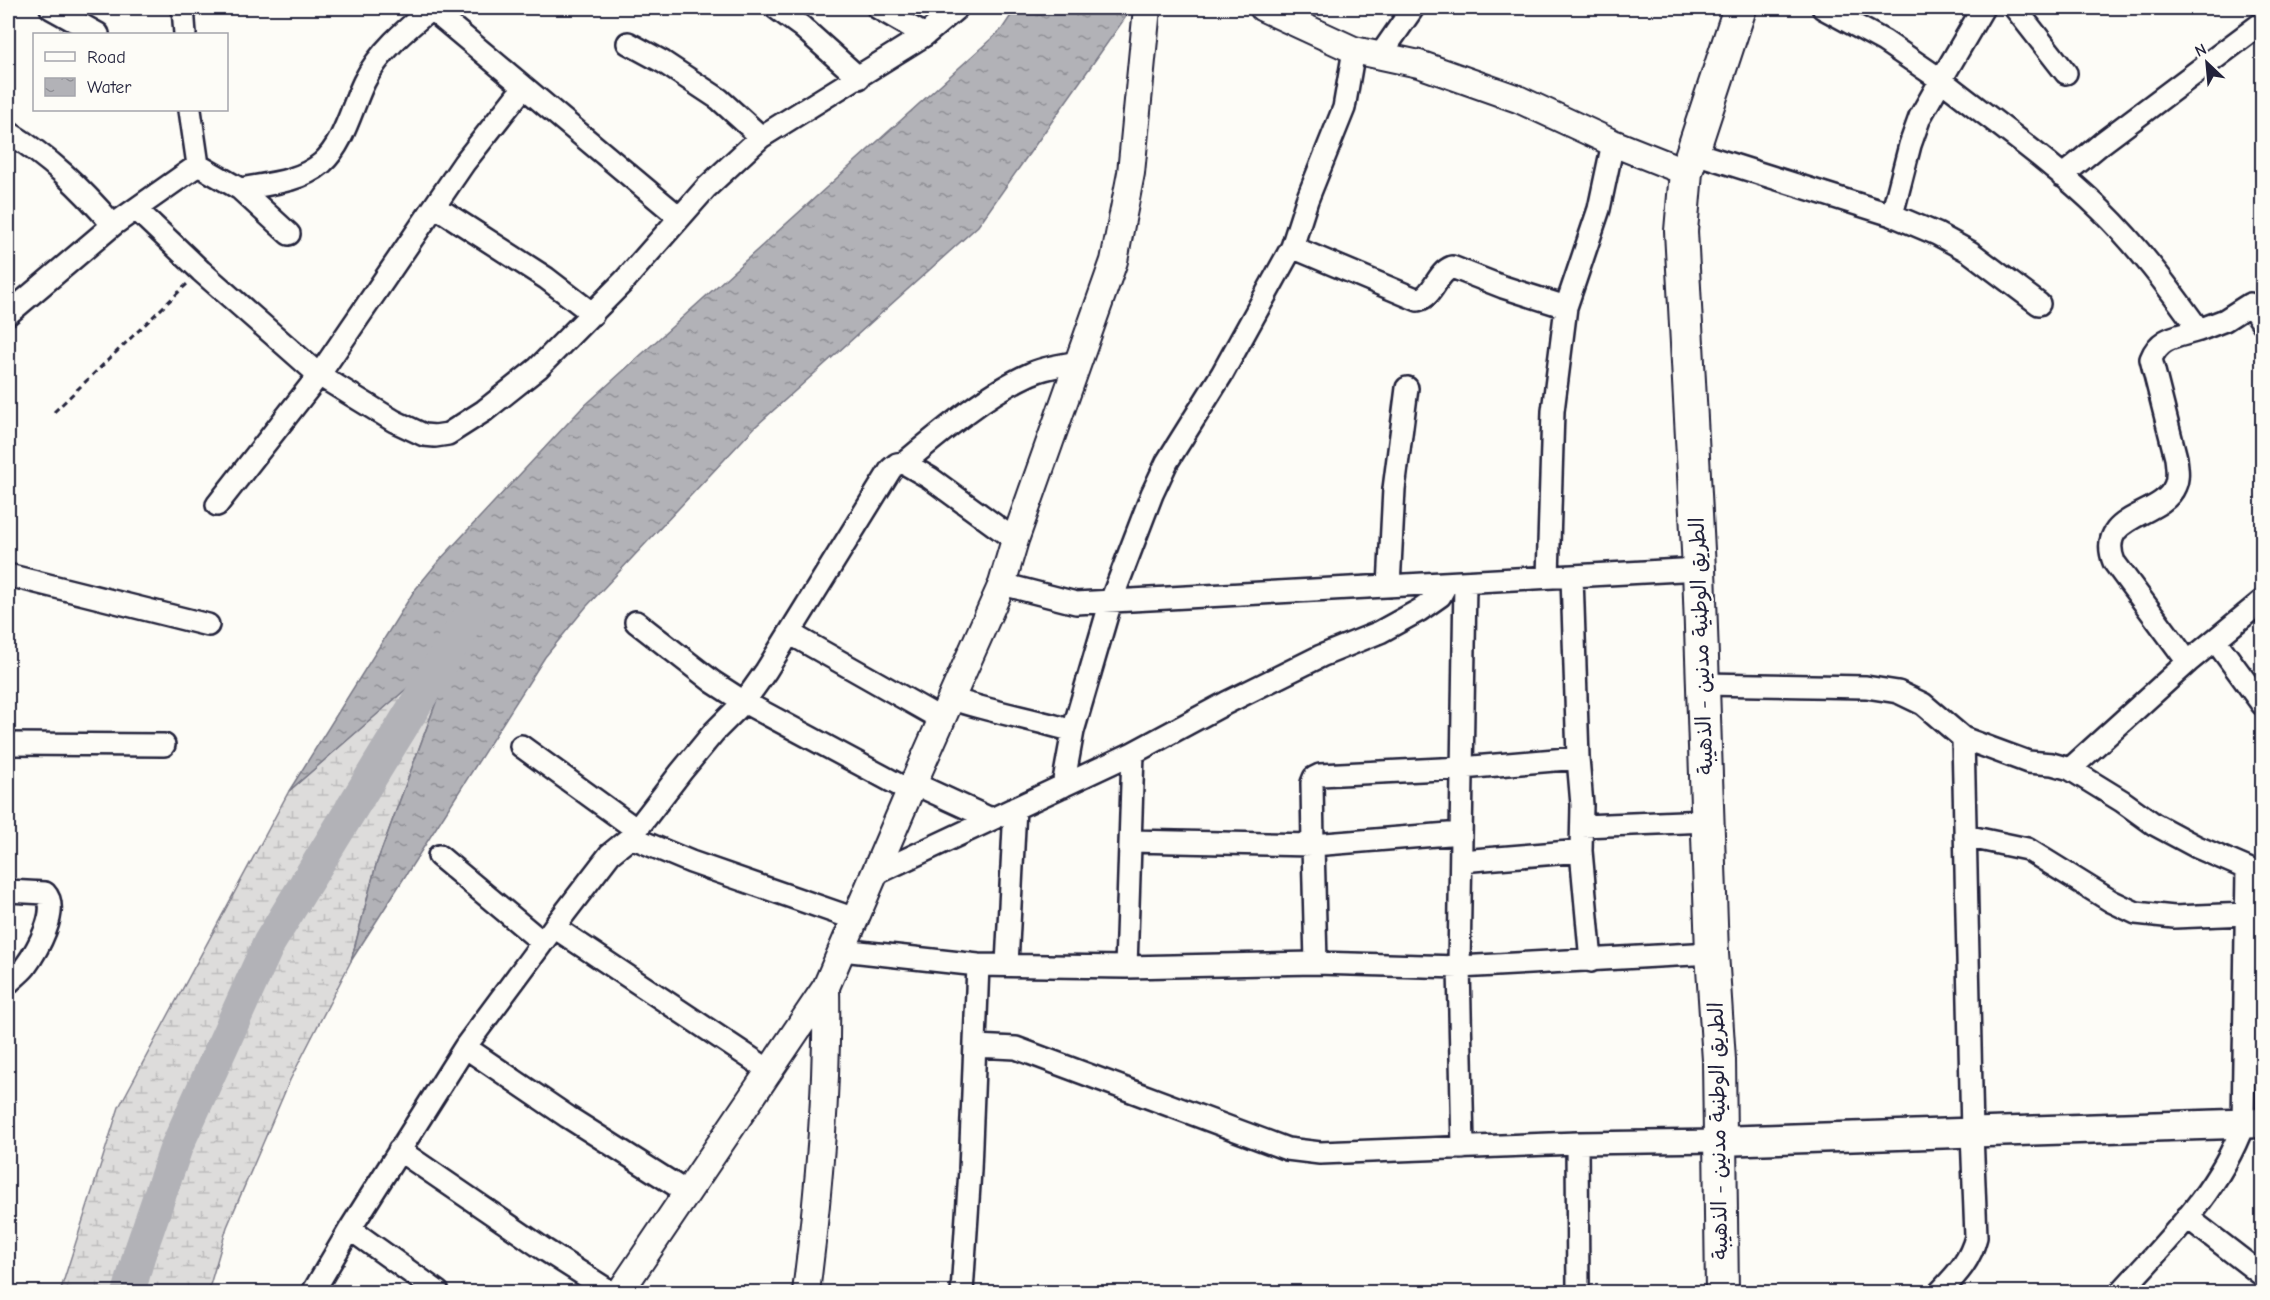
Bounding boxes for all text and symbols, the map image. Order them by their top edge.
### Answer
legend [33,33,228,111]
north arrow [2177,33,2237,93]
text: N [2192,40,2209,61]
text: Road [87,47,126,68]
text: Water [87,77,132,98]
street label: الطريق الوطنية مدنين - الذهيبة [1685,517,1718,775]
street label: الطريق الوطنية مدنين - الذهيبة [1704,1002,1733,1260]

